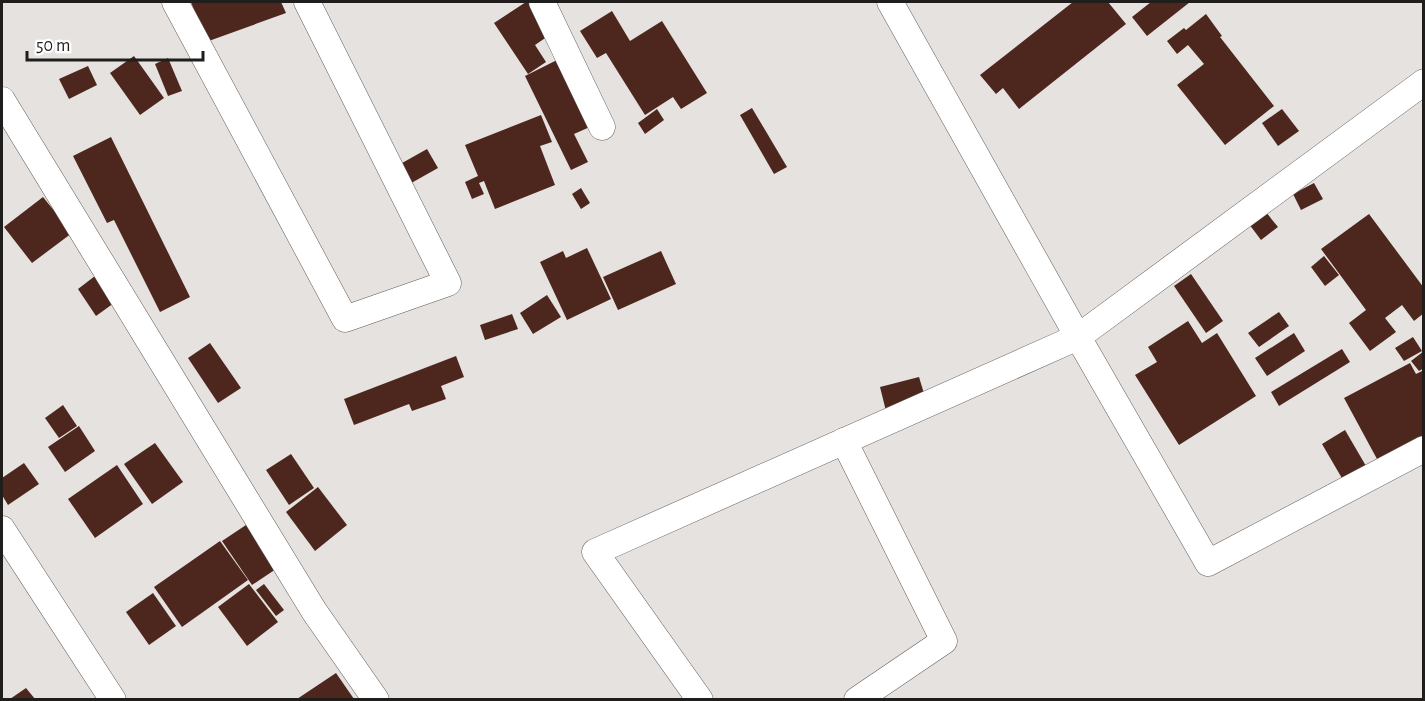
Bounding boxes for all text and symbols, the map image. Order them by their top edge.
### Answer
scale bar [27,24,202,62]
text: 50 m [36,37,70,55]

